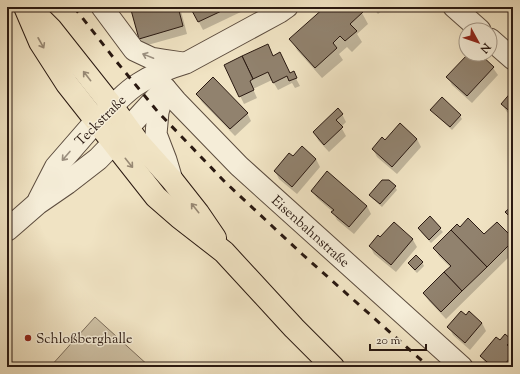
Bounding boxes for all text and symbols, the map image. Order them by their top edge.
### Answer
north arrow [458,22,498,62]
one-way arrow [37,36,45,48]
text: N [476,39,494,56]
one-way arrow [142,51,154,59]
one-way arrow [83,71,92,82]
street label: Teckstraße [71,91,131,151]
one-way arrow [62,150,71,161]
one-way arrow [124,157,133,168]
street label: Eisenbahnstraße [266,192,353,273]
one-way arrow [190,203,199,214]
scale bar [370,326,426,352]
place label: Schloßberghalle [36,330,133,350]
text: 20 m [376,332,401,350]
marker: Schloßberghalle [23,333,33,343]

